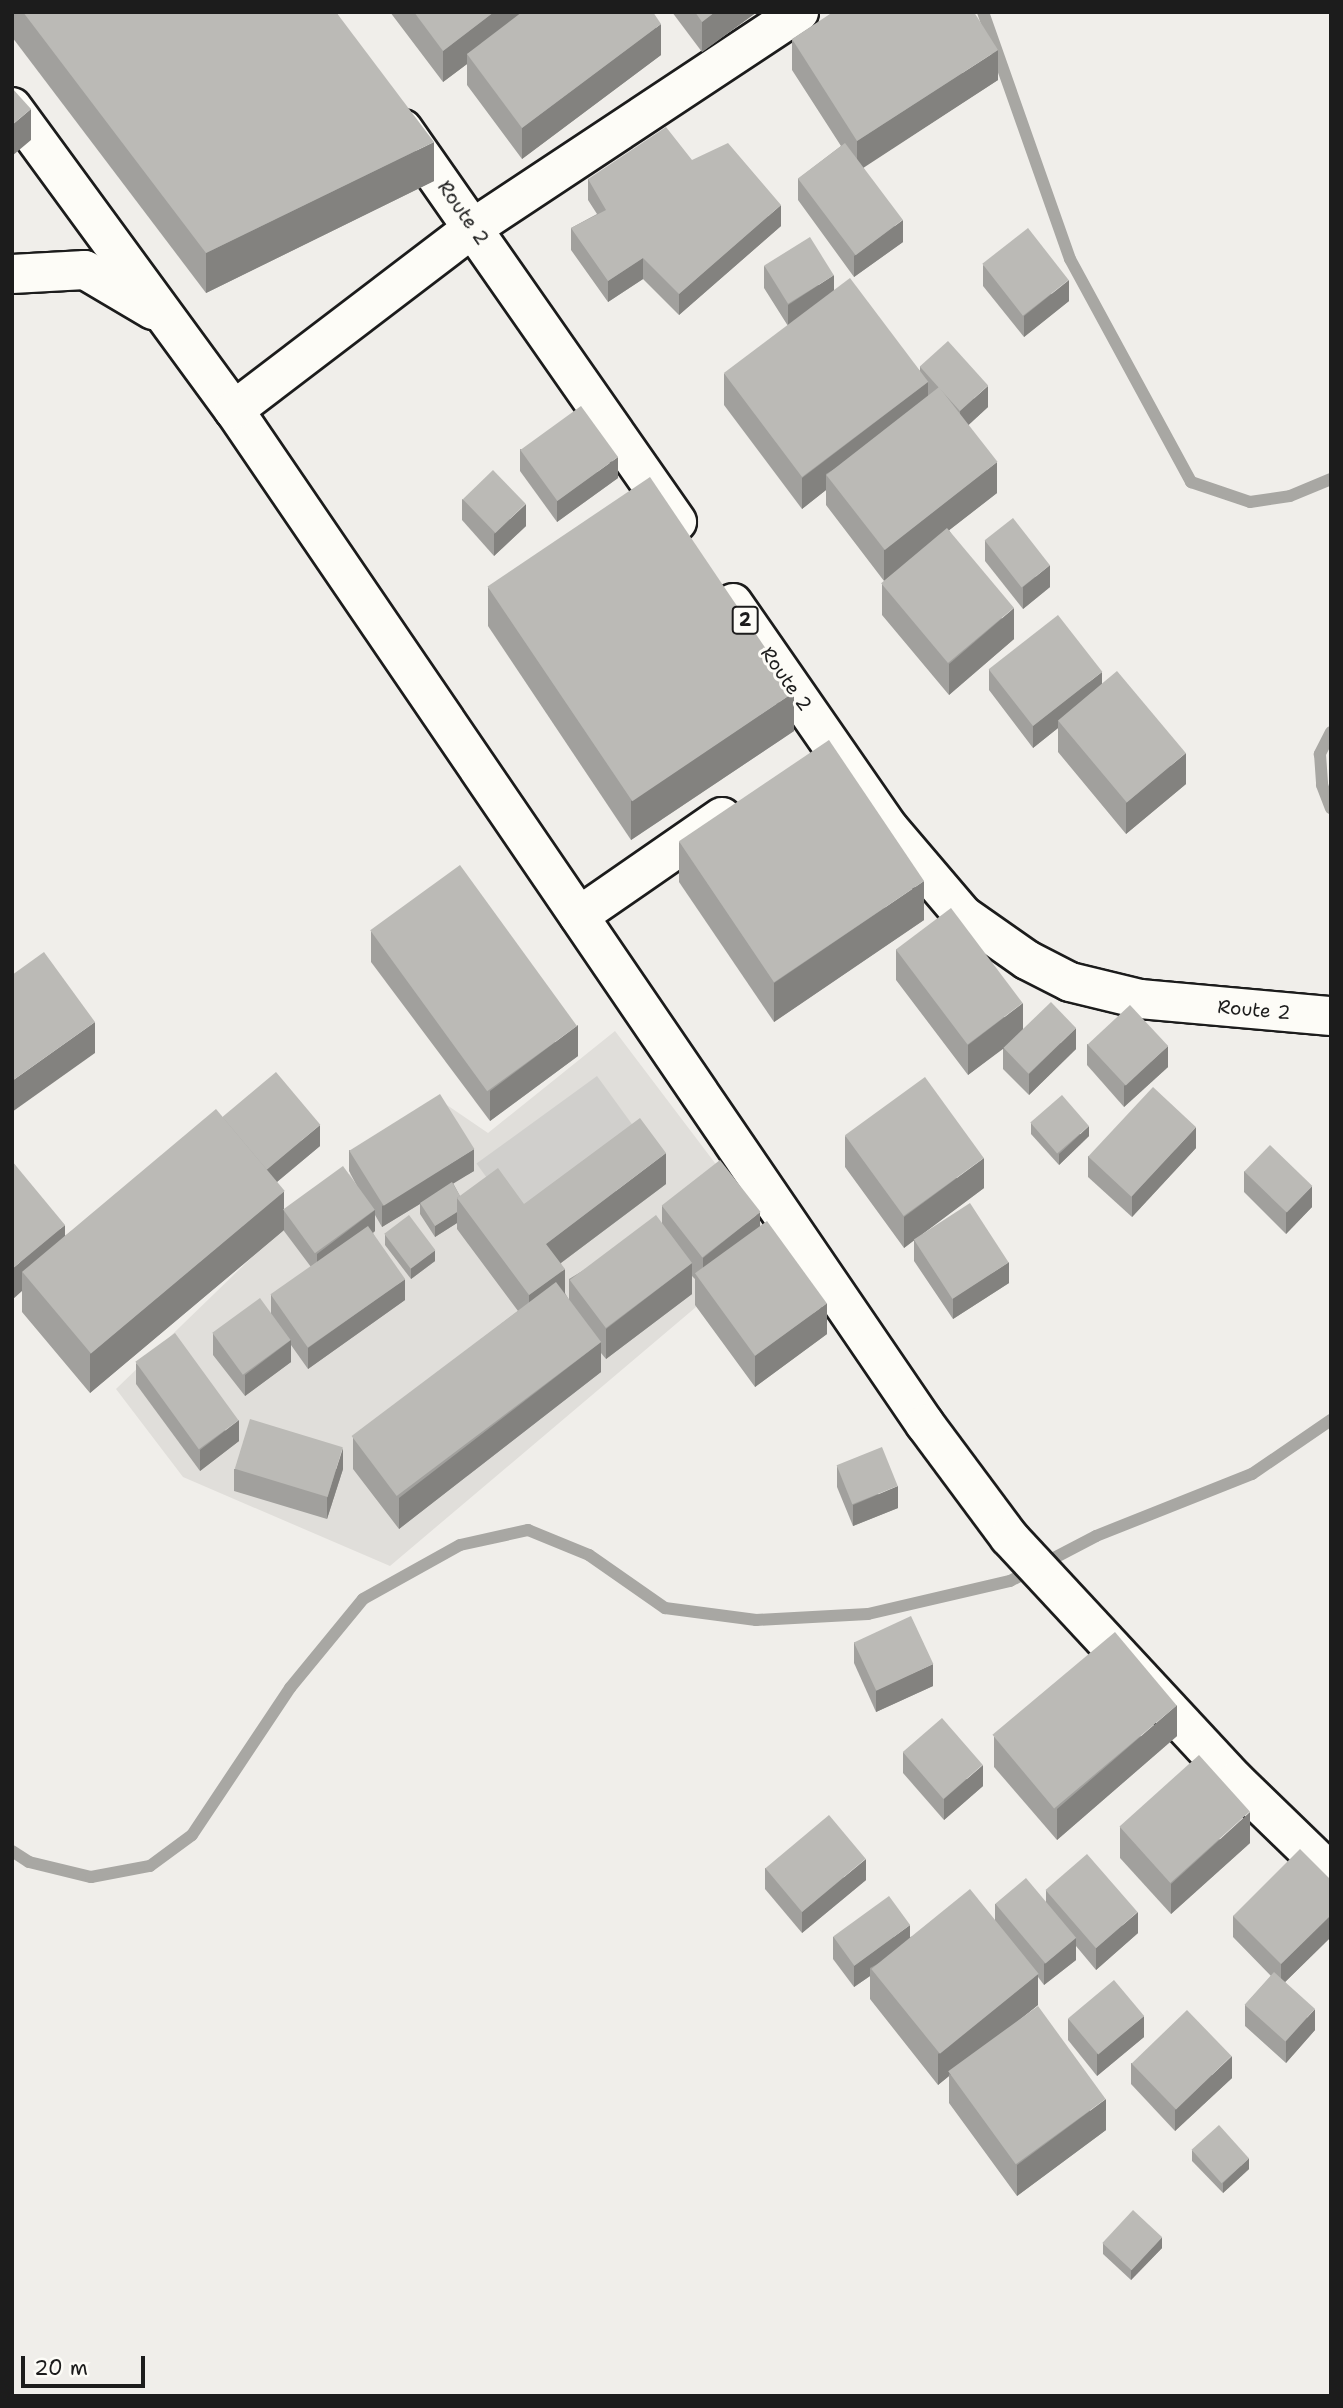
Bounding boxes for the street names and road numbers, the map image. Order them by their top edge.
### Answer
street label: Route 2 [433,176,493,250]
road number: 2 [731,606,759,634]
street label: Route 2 [756,642,816,716]
street label: Route 2 [1217,995,1291,1025]

